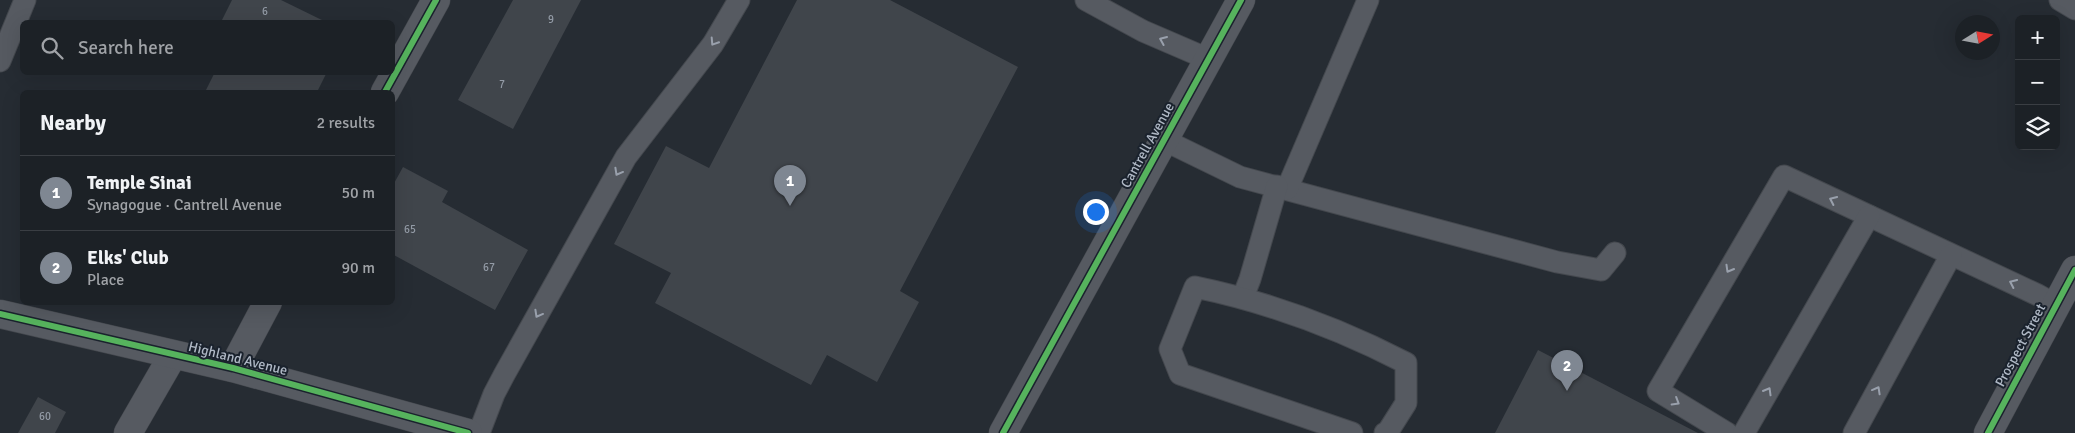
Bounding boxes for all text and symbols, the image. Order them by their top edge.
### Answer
house number: 6 [262,5,268,18]
house number: 9 [548,13,554,26]
north arrow [1955,15,2000,60]
map controls [2015,15,2060,150]
button: + [2015,15,2060,60]
search box [20,20,395,75]
icon: search [38,34,66,62]
text: Search here [78,36,174,60]
one-way arrow [1159,36,1168,47]
one-way arrow [711,37,721,46]
button: − [2015,60,2060,105]
house number: 7 [499,78,505,91]
street label: Cantrell Avenue [1117,100,1178,191]
button: layers [2015,105,2060,150]
text: Nearby [40,110,106,136]
text: 2 results [316,113,375,133]
pin: 1 [774,165,806,206]
one-way arrow [614,167,624,176]
text: Temple Sinai [87,171,192,195]
text: 1 [52,183,60,203]
text: 50 m [341,183,375,203]
text: Synagogue · Cantrell Avenue [87,195,282,215]
one-way arrow [1830,196,1839,206]
your location [1083,199,1109,225]
house number: 65 [404,223,416,236]
text: Elks' Club [87,246,169,270]
text: 2 [52,258,60,278]
text: 90 m [341,258,375,278]
house number: 67 [483,261,495,274]
one-way arrow [1726,264,1736,273]
text: Place [87,270,124,290]
one-way arrow [2009,279,2018,289]
street label: Prospect Street [1991,301,2049,390]
one-way arrow [534,309,544,318]
street label: Highland Avenue [187,338,289,379]
pin: 2 [1551,350,1583,391]
one-way arrow [1762,387,1772,396]
one-way arrow [1871,387,1881,396]
one-way arrow [1670,395,1679,405]
house number: 60 [39,410,51,423]

